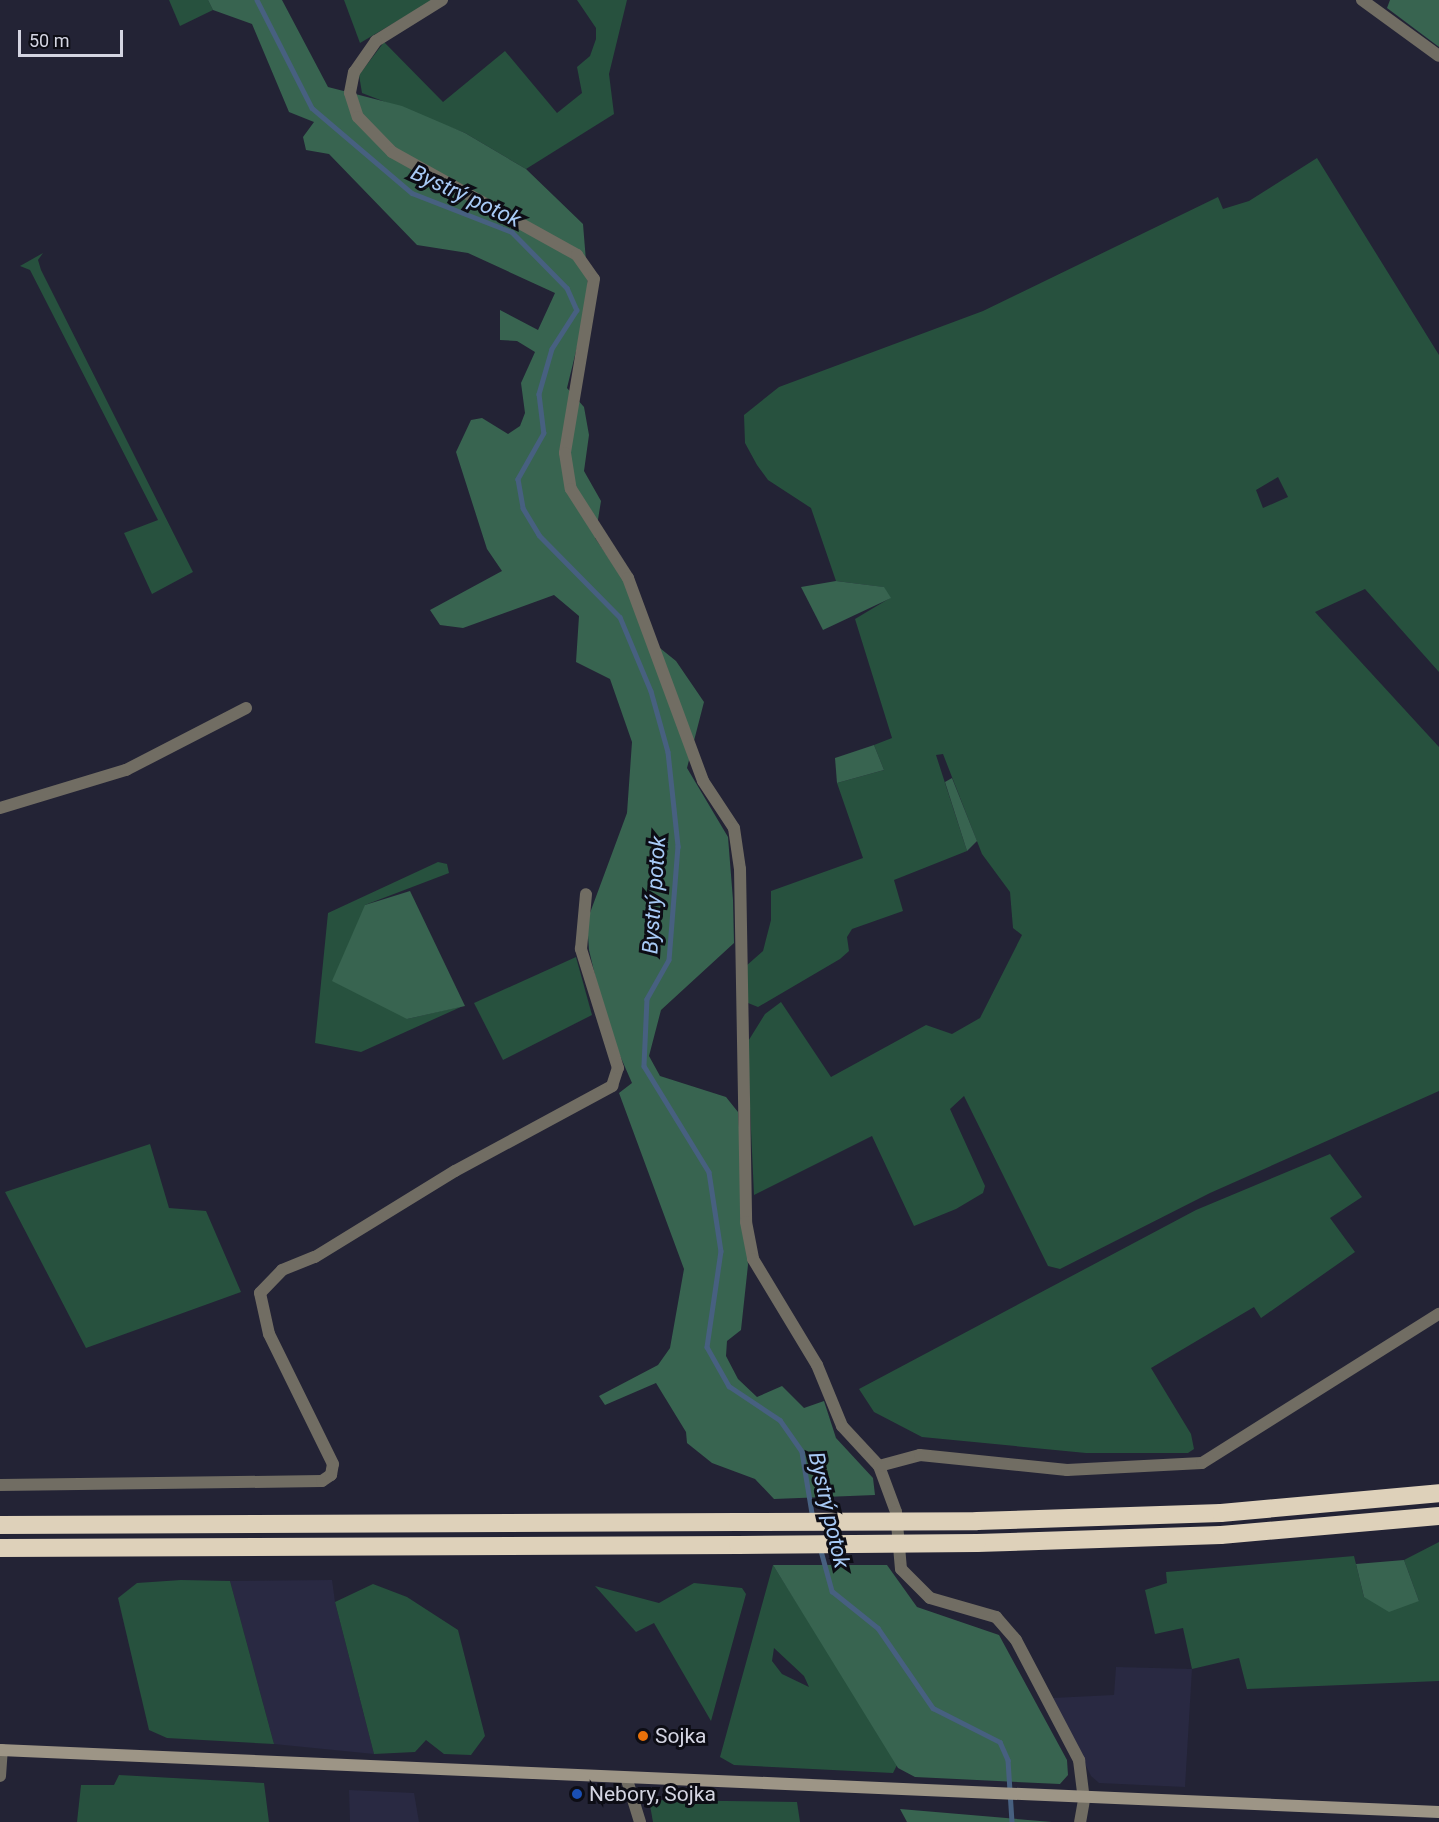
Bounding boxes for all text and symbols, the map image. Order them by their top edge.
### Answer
scale bar [21,18,126,56]
text: 50 m [29,30,69,51]
water label: Bystrý potok [407,159,525,233]
water label: Bystrý potok [637,835,671,955]
water label: Bystrý potok [803,1449,855,1571]
place label: Sojka [655,1723,707,1749]
marker: Sojka [636,1729,650,1743]
place label: Nebory, Sojka [589,1781,716,1807]
marker: Nebory, Sojka [570,1787,584,1801]

